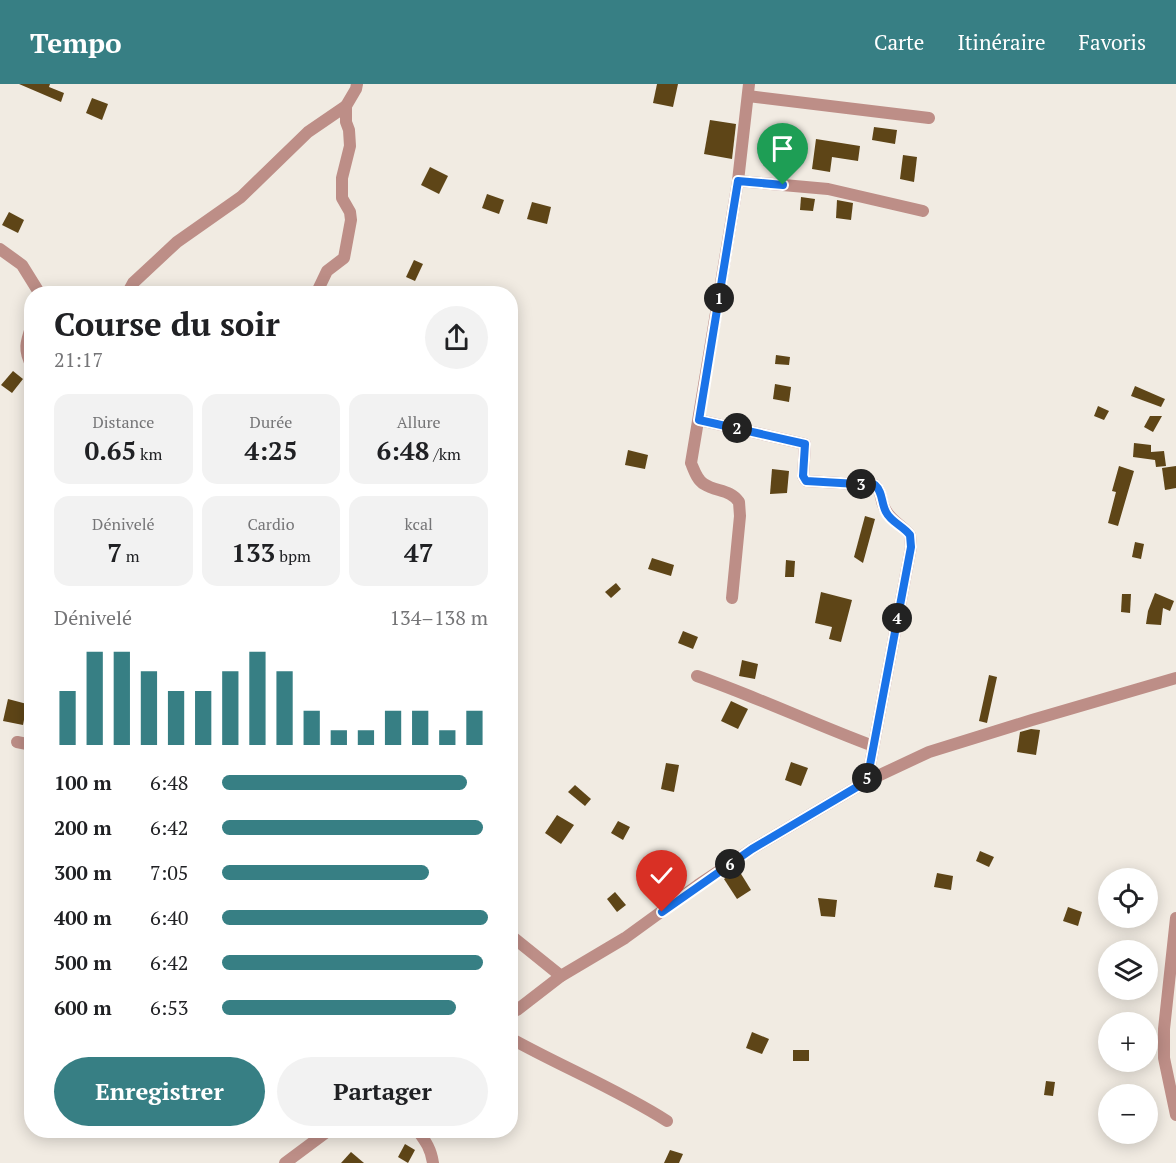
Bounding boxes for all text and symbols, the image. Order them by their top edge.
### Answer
text: Tempo [30,24,122,61]
text: Carte [874,28,924,56]
text: Itinéraire [957,28,1046,56]
text: Favoris [1079,28,1146,56]
pin [757,123,808,185]
icon: arrive [766,132,799,165]
pin: 1 [704,283,734,313]
text: 1 [714,287,724,309]
text: Course du soir [54,302,280,345]
button: share [425,306,488,369]
text: 21:17 [54,346,103,373]
text: Distance [92,411,154,433]
text: Durée [250,411,292,433]
text: Allure [397,411,441,433]
pin: 2 [722,413,752,443]
text: 2 [732,417,742,439]
text: 0.65 [84,433,136,467]
text: 4:25 [244,433,297,467]
text: 6:48 [376,433,429,467]
text: km [136,443,162,465]
text: /km [429,443,461,465]
pin: 3 [846,469,876,499]
text: 3 [856,473,866,495]
text: Dénivelé [92,513,155,535]
text: Cardio [247,513,295,535]
text: kcal [404,513,433,535]
text: 7 [107,535,122,569]
text: 133 [231,535,275,569]
text: 47 [404,535,433,569]
text: m [122,545,140,567]
text: bpm [275,545,311,567]
pin: 4 [882,603,912,633]
text: Dénivelé [54,604,132,631]
text: 134–138 m [389,604,488,631]
text: 4 [892,607,902,629]
pin: 5 [852,763,882,793]
text: 5 [862,767,872,789]
text: 100 m [54,769,112,796]
text: 6:48 [150,769,189,796]
text: 200 m [54,814,112,841]
text: 6:42 [150,814,189,841]
pin: 6 [715,849,745,879]
pin [636,850,687,912]
text: 6 [725,853,735,875]
text: 300 m [54,859,112,886]
text: 7:05 [150,859,189,886]
icon: check [645,859,678,892]
map controls [1098,868,1158,1144]
button: locate [1098,868,1158,928]
text: 400 m [54,904,112,931]
text: 6:40 [150,904,189,931]
button: layers [1098,940,1158,1000]
text: 500 m [54,949,112,976]
text: 6:42 [150,949,189,976]
text: 600 m [54,994,112,1021]
text: 6:53 [150,994,189,1021]
button: + [1098,1012,1158,1072]
button: Enregistrer [54,1057,265,1126]
button: Partager [277,1057,488,1126]
button: − [1098,1084,1158,1144]

